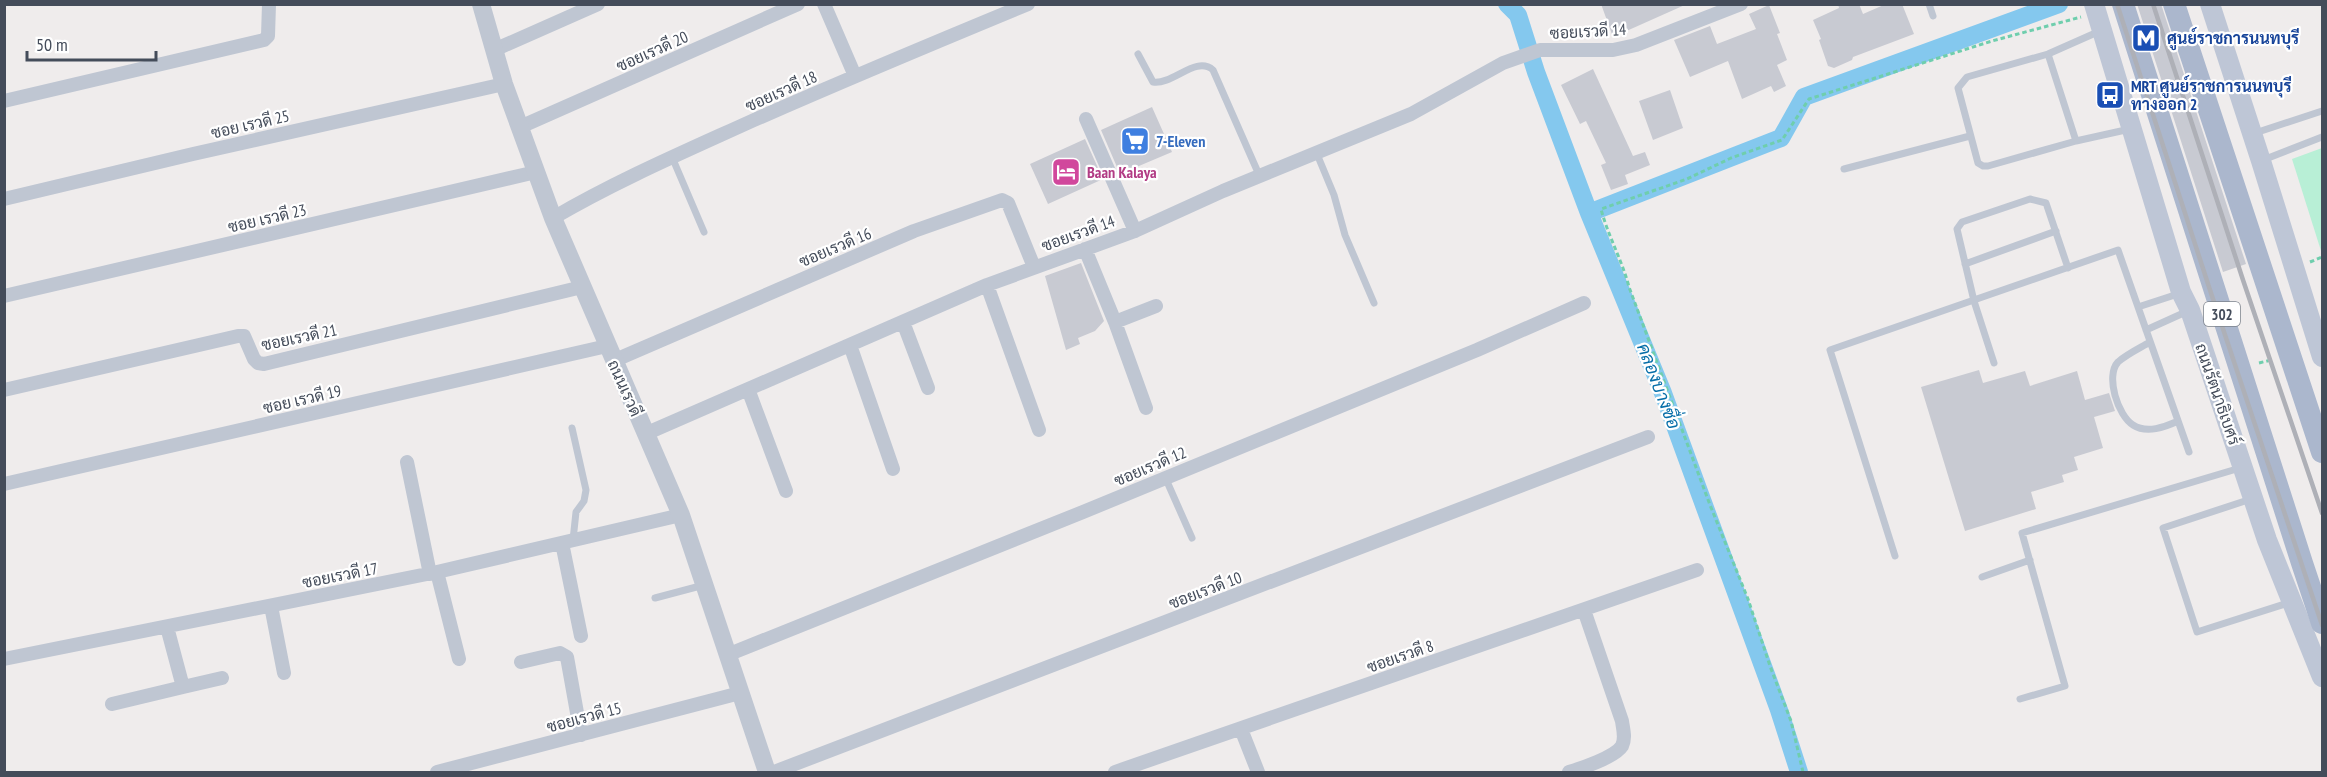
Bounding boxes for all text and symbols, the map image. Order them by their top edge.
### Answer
street label: ซอยเรวดี 14 [1549,18,1627,43]
metro station icon: ศูนย์ราชการนนทบุรี [2130,22,2162,54]
scale bar [27,24,156,62]
street label: ซอยเรวดี 20 [613,25,691,76]
place label: ศูนย์ราชการนนทบุรี [2167,27,2300,51]
text: 50 m [36,33,68,56]
street label: ซอยเรวดี 18 [742,65,820,116]
place label: MRT ศูนย์ราชการนนทบุรี ทางออก 2 [2131,75,2292,114]
bus stop icon: MRT ศูนย์ราชการนนทบุรี ทางออก 2 [2094,79,2126,111]
street label: ซอย เรวดี 25 [209,104,291,143]
supermarket icon: 7-Eleven [1119,125,1151,157]
place label: 7-Eleven [1156,131,1205,151]
hotel icon: Baan Kalaya [1050,156,1082,188]
place label: Baan Kalaya [1087,162,1157,182]
street label: ซอย เรวดี 23 [226,198,308,237]
street label: ซอยเรวดี 14 [1038,210,1117,255]
street label: ซอยเรวดี 16 [795,222,874,271]
road number: 302 [2204,302,2240,326]
street label: ซอยเรวดี 21 [259,318,339,355]
water label: คลองบางซื่อ [1632,338,1690,432]
street label: ถนนรัตนาธิเบศร์ [2191,340,2247,448]
street label: ถนนเรวดี [604,356,647,420]
street label: ซอย เรวดี 19 [261,379,343,418]
street label: ซอยเรวดี 12 [1110,441,1189,490]
street label: ซอยเรวดี 17 [300,557,379,592]
street label: ซอยเรวดี 10 [1165,566,1244,613]
street label: ซอยเรวดี 8 [1364,634,1436,677]
street label: ซอยเรวดี 15 [544,696,624,737]

